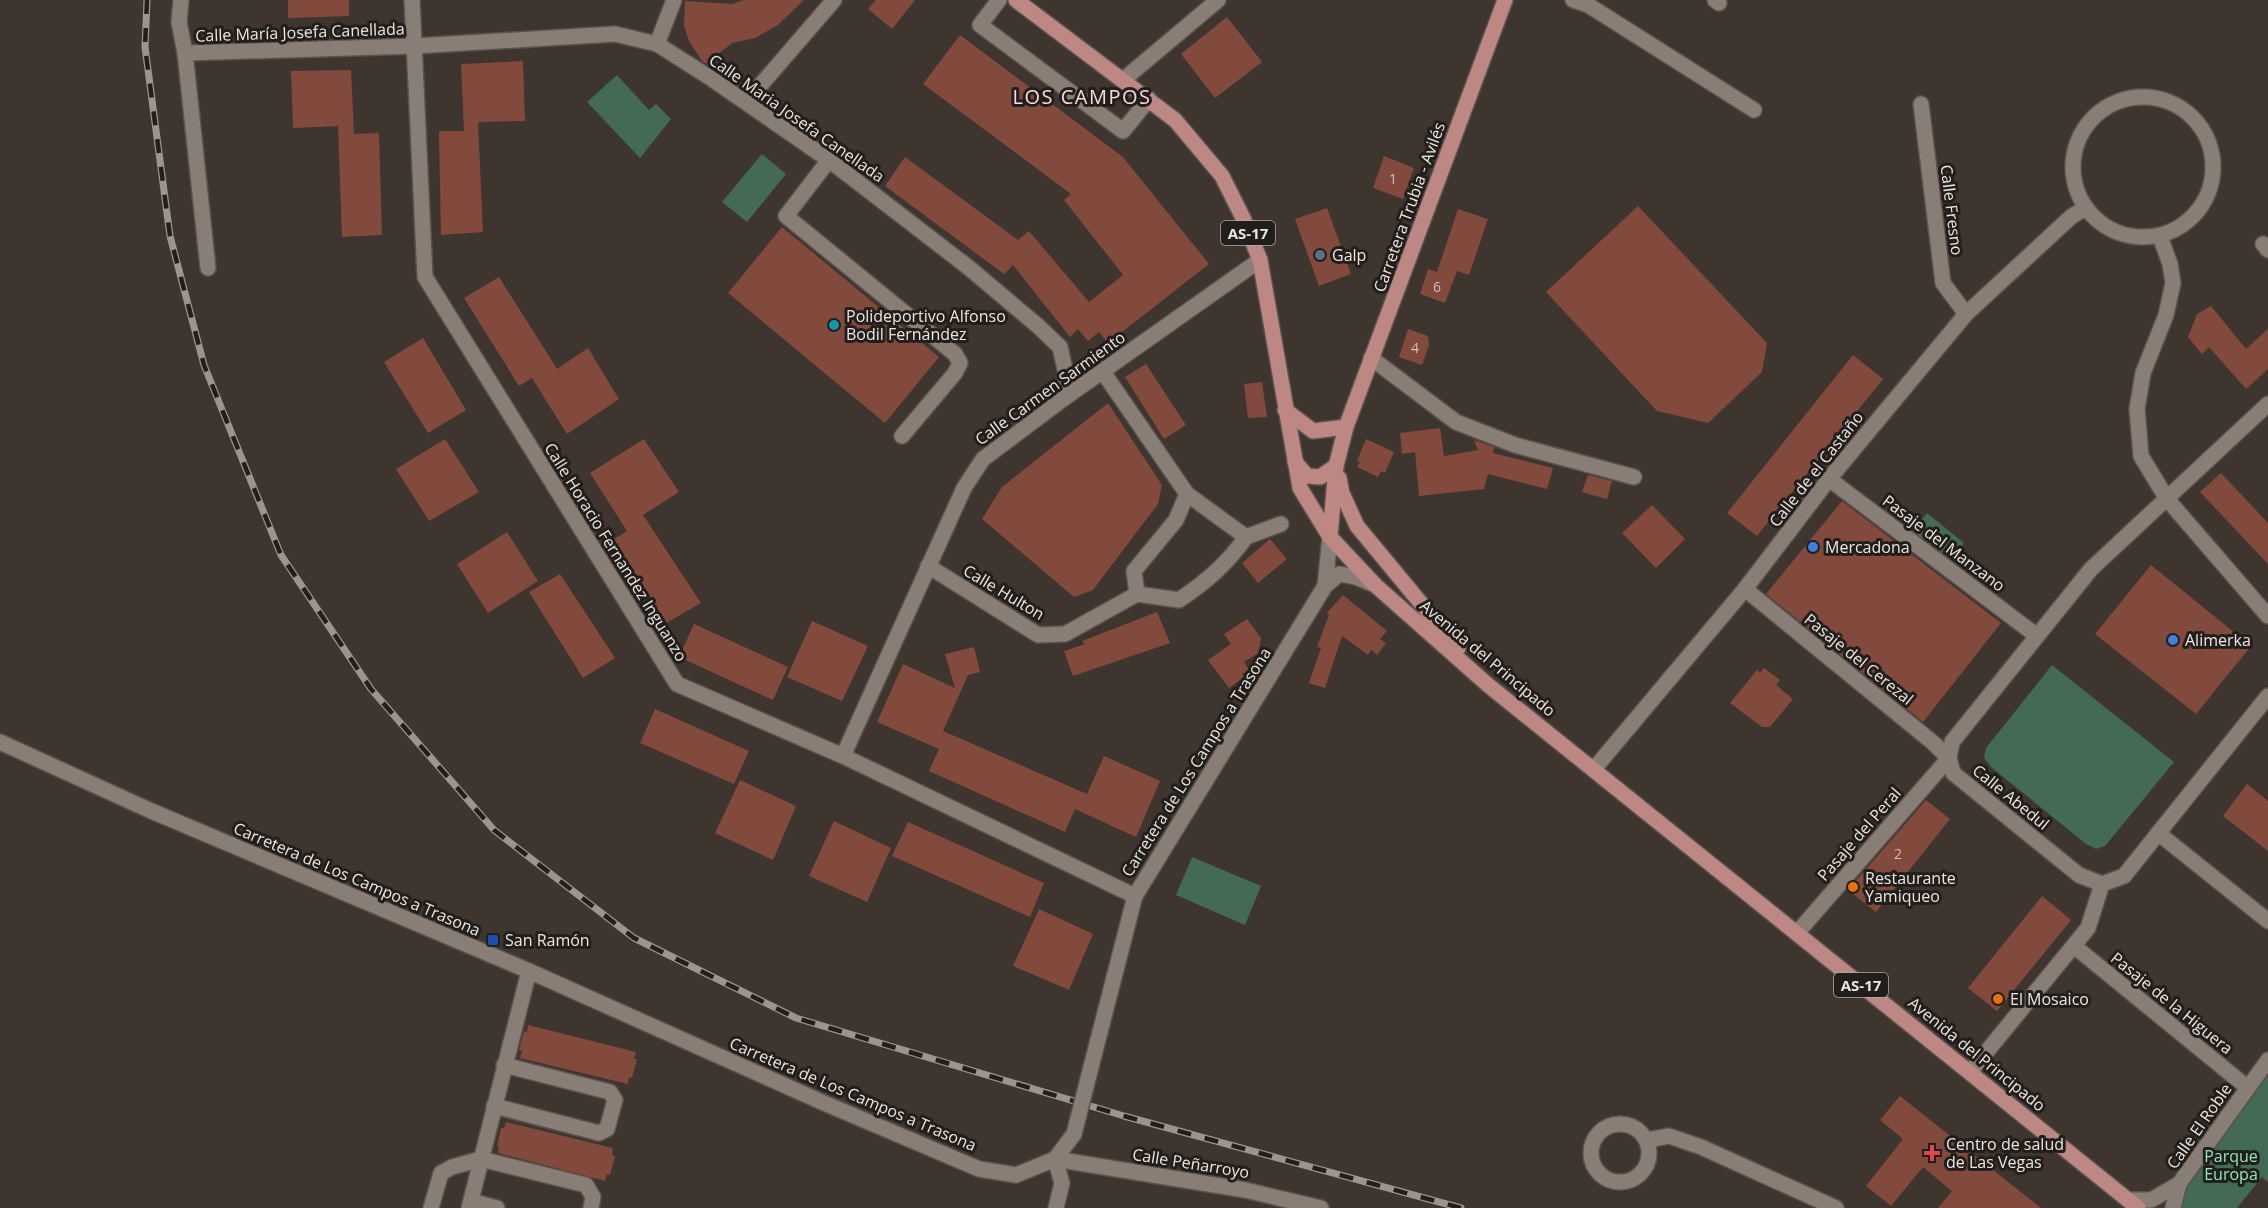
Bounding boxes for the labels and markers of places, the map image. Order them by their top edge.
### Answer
place label: Galp [1332,244,1366,266]
marker: Galp [1313,248,1327,262]
place label: Polideportivo Alfonso Bodil Fernández [846,305,1006,345]
marker: Polideportivo Alfonso Bodil Fernández [827,318,841,332]
place label: Mercadona [1825,536,1910,558]
marker: Mercadona [1806,540,1820,554]
place label: Alimerka [2185,629,2251,651]
marker: Alimerka [2166,633,2180,647]
place label: Restaurante Yamiqueo [1865,867,1956,907]
marker: Restaurante Yamiqueo [1846,880,1860,894]
place label: San Ramón [505,929,590,951]
marker: San Ramón [486,933,500,947]
place label: El Mosaico [2010,988,2089,1010]
marker: El Mosaico [1991,992,2005,1006]
place label: Centro de salud de Las Vegas [1946,1133,2064,1173]
marker: Centro de salud de Las Vegas [1923,1144,1941,1162]

